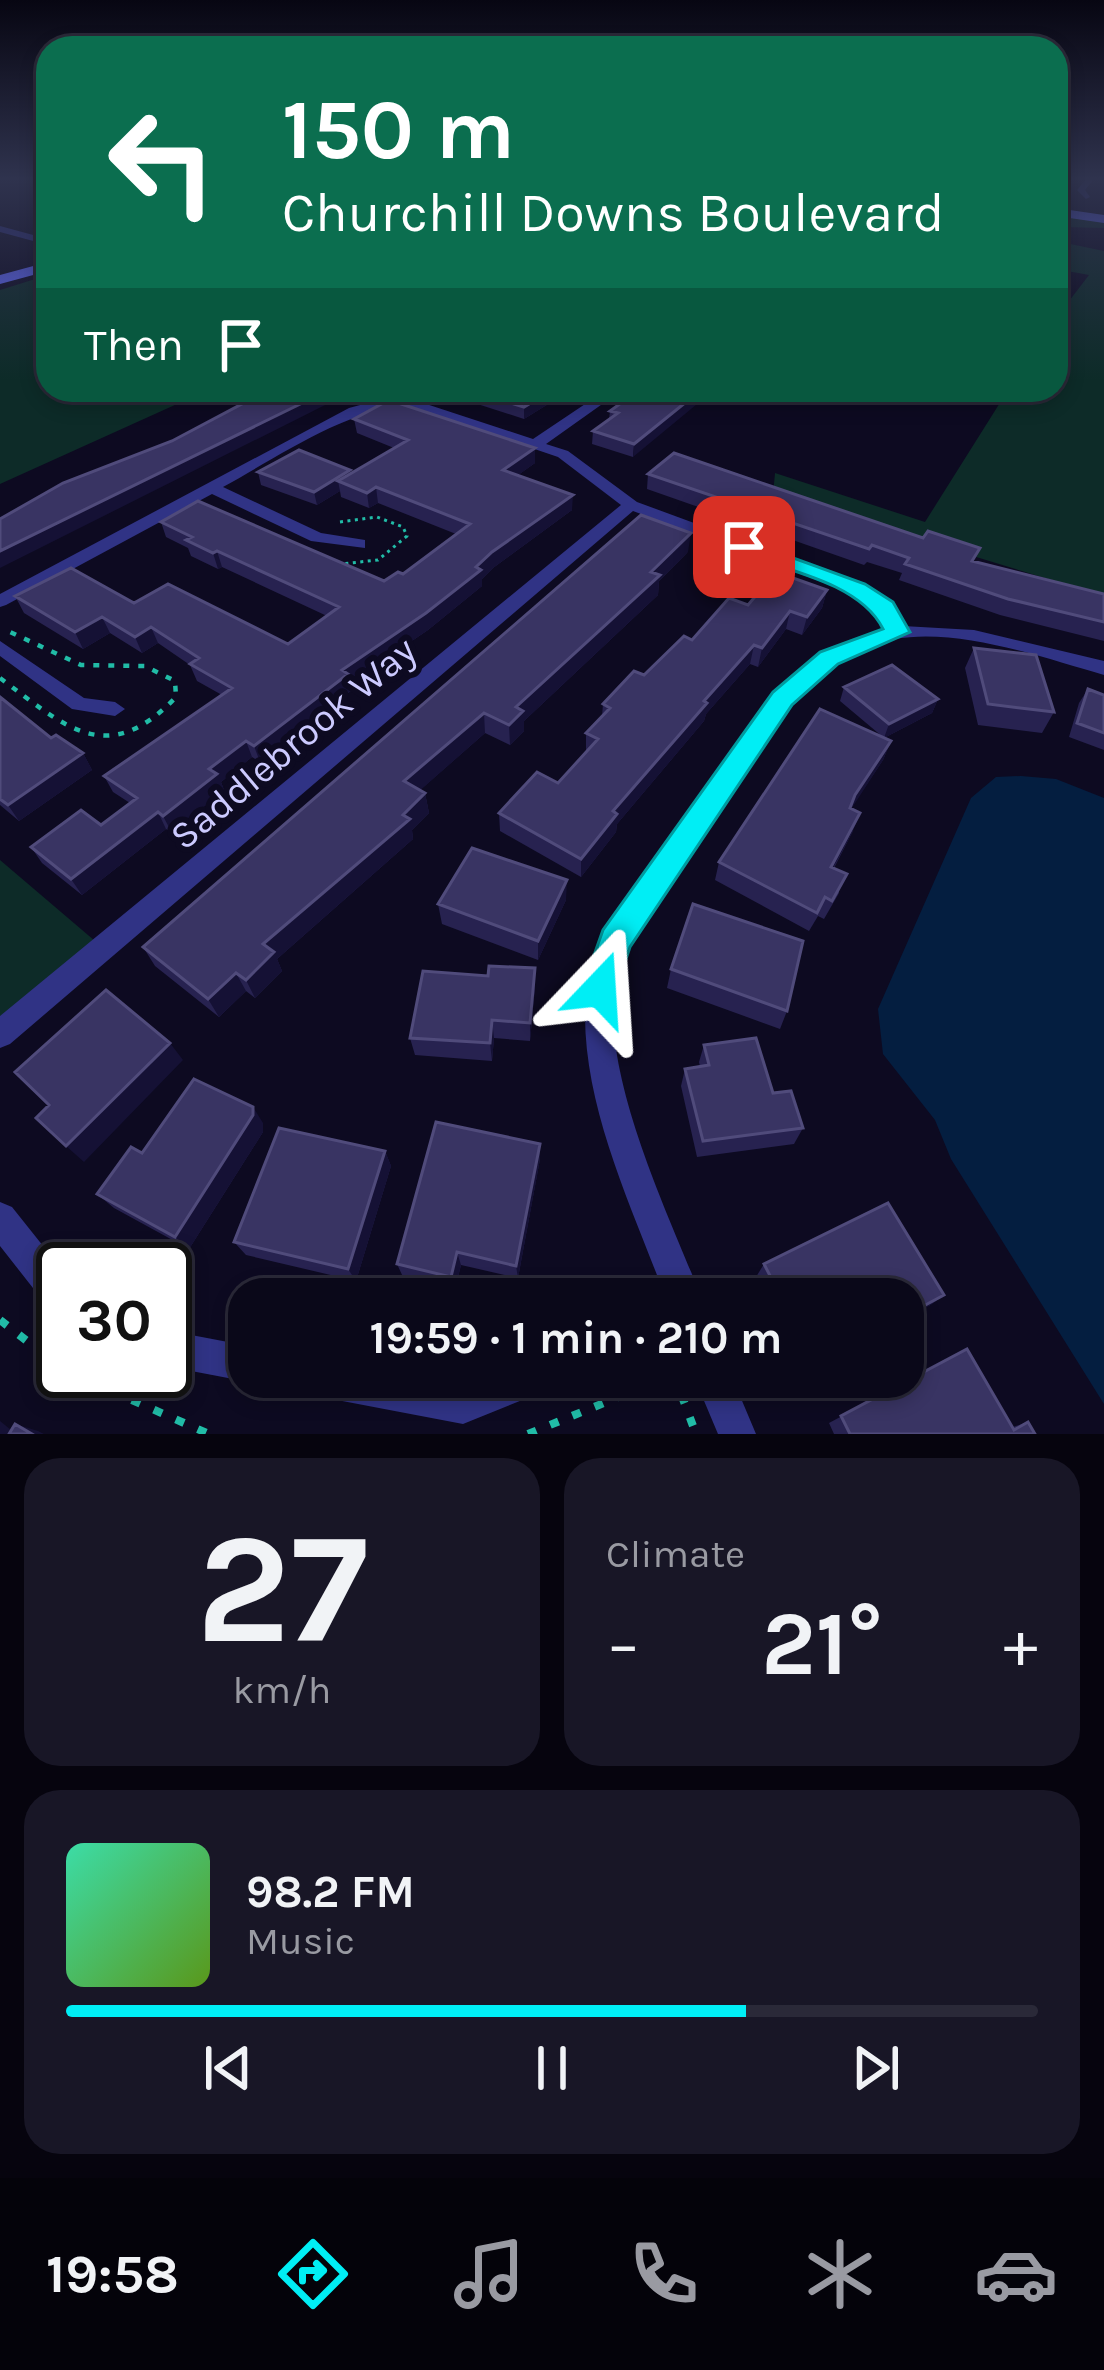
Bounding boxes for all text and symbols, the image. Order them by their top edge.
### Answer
text: 150 m [282,81,515,179]
icon: left [84,84,240,240]
text: Churchill Downs Boulevard [282,181,945,245]
icon: arrive [208,312,274,378]
text: Then [84,319,184,371]
pin [693,496,795,598]
icon: arrive [711,514,777,580]
street label: Saddlebrook Way [161,627,425,859]
position arrow [537,926,663,1052]
speed limit sign: 30 [36,1242,192,1398]
text: 19:59 · 1 min · 210 m [370,1312,782,1364]
text: 27 [196,1498,368,1680]
text: Climate [606,1531,745,1577]
text: 21° [761,1591,883,1697]
text: − [606,1605,641,1683]
text: + [1003,1605,1038,1683]
text: km/h [233,1667,331,1713]
text: 98.2 FM [246,1866,415,1918]
text: Music [246,1918,355,1964]
icon: previous [195,2035,261,2101]
icon: pause [519,2035,585,2101]
icon: next [843,2035,909,2101]
icon: directions [271,2232,355,2316]
icon: music [447,2232,531,2316]
icon: phone [622,2232,706,2316]
icon: climate [798,2232,882,2316]
icon: car [974,2232,1058,2316]
text: 19:58 [46,2242,179,2306]

